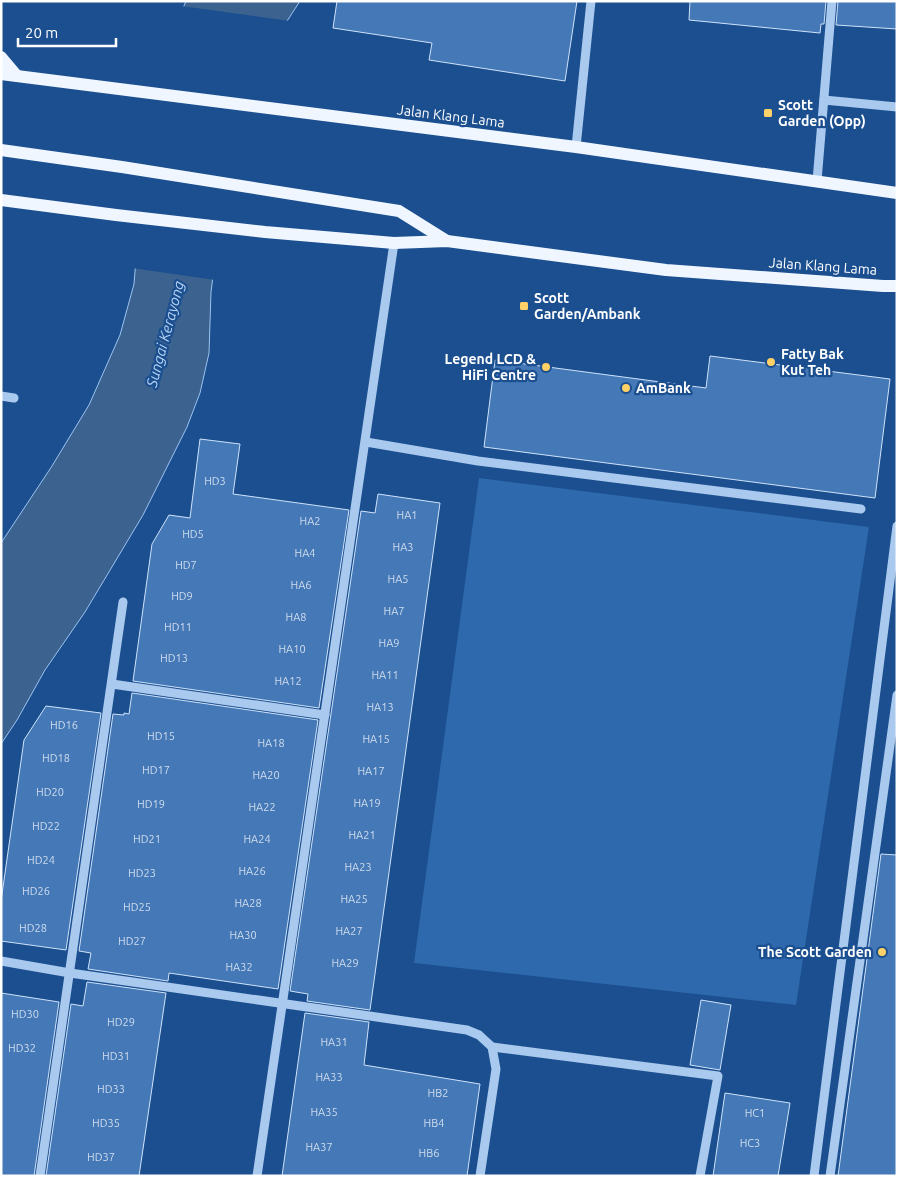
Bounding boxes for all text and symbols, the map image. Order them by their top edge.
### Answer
scale bar [18,15,115,47]
text: 20 m [25,24,58,41]
place label: Scott Garden (Opp) [778,97,866,129]
street label: Jalan Klang Lama [396,101,506,131]
marker: Scott Garden (Opp) [762,107,774,119]
street label: Jalan Klang Lama [768,254,878,278]
water label: Sungai Kerayong [142,279,187,390]
place label: Scott Garden/Ambank [534,290,641,322]
marker: Scott Garden/Ambank [518,300,530,312]
place label: Fatty Bak Kut Teh [781,346,844,378]
place label: Legend LCD & HiFi Centre [444,351,536,383]
marker: Fatty Bak Kut Teh [765,356,777,368]
marker: Legend LCD & HiFi Centre [540,361,552,373]
place label: AmBank [636,380,691,396]
marker: AmBank [620,382,632,394]
house number: HD3 [204,475,226,487]
house number: HA1 [396,509,418,521]
house number: HA2 [299,515,321,527]
house number: HD5 [182,528,204,540]
house number: HA3 [392,541,414,553]
house number: HA4 [294,547,316,559]
house number: HD7 [175,559,197,571]
house number: HA5 [387,573,409,585]
house number: HA6 [290,579,312,591]
house number: HD9 [171,590,193,602]
house number: HA7 [383,605,405,617]
house number: HA8 [285,611,307,623]
house number: HD11 [164,621,192,633]
house number: HA9 [378,637,400,649]
house number: HA10 [278,643,306,655]
house number: HD13 [160,652,188,664]
house number: HA11 [371,669,399,681]
house number: HA12 [274,675,302,687]
house number: HA13 [366,701,394,713]
house number: HD16 [50,719,78,731]
house number: HD15 [147,730,175,742]
house number: HA15 [362,733,390,745]
house number: HA18 [257,737,285,749]
house number: HD18 [42,752,70,764]
house number: HD17 [142,764,170,776]
house number: HA17 [357,765,385,777]
house number: HA20 [252,769,280,781]
house number: HD20 [36,786,64,798]
house number: HA19 [353,797,381,809]
house number: HD19 [137,798,165,810]
house number: HA22 [248,801,276,813]
house number: HD22 [32,820,60,832]
house number: HA21 [348,829,376,841]
house number: HD21 [133,833,161,845]
house number: HA24 [243,833,271,845]
house number: HD24 [27,854,55,866]
house number: HA23 [344,861,372,873]
house number: HA26 [238,865,266,877]
house number: HD23 [128,867,156,879]
house number: HD26 [22,885,50,897]
house number: HA25 [340,893,368,905]
house number: HA28 [234,897,262,909]
house number: HD25 [123,901,151,913]
house number: HD28 [19,922,47,934]
house number: HA27 [335,925,363,937]
house number: HA30 [229,929,257,941]
house number: HD27 [118,935,146,947]
place label: The Scott Garden [758,944,872,960]
marker: The Scott Garden [876,946,888,958]
house number: HA29 [331,957,359,969]
house number: HA32 [225,961,253,973]
house number: HD30 [11,1008,39,1020]
house number: HD29 [107,1016,135,1028]
house number: HA31 [320,1036,348,1048]
house number: HD32 [8,1042,36,1054]
house number: HD31 [102,1050,130,1062]
house number: HA33 [315,1071,343,1083]
house number: HD33 [97,1083,125,1095]
house number: HB2 [428,1087,448,1099]
house number: HA35 [310,1106,338,1118]
house number: HC1 [745,1107,765,1119]
house number: HD35 [92,1117,120,1129]
house number: HB4 [424,1117,444,1129]
house number: HC3 [740,1137,760,1149]
house number: HA37 [305,1141,333,1153]
house number: HB6 [419,1147,439,1159]
house number: HD37 [87,1151,115,1163]

